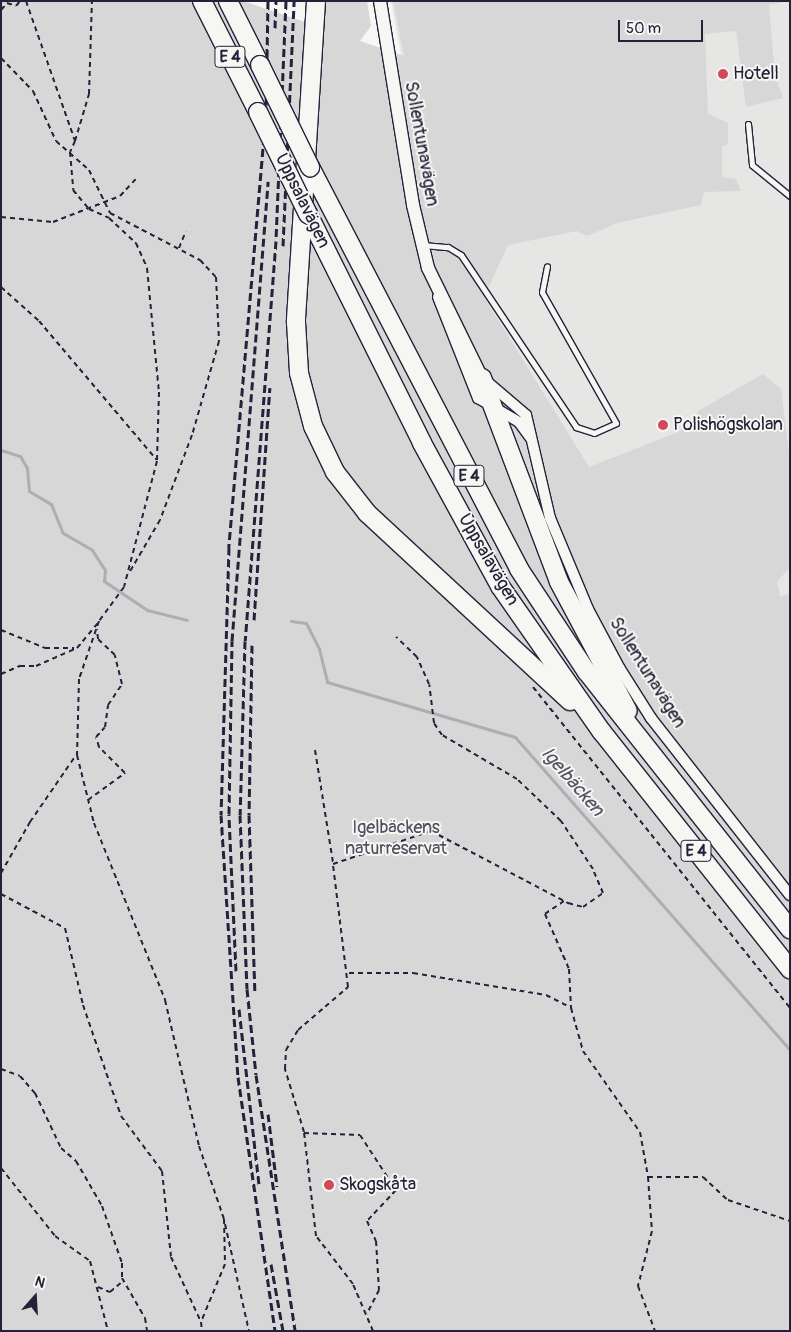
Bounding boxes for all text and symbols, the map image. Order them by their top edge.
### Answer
scale bar [621,10,706,42]
text: 50 m [626,19,661,38]
road number: E 4 [214,44,246,70]
place label: Hotell [733,63,779,85]
marker: Hotell [717,68,729,80]
street label: Sollentunavägen [399,80,443,208]
street label: Uppsalavägen [270,150,334,252]
place label: Polishögskolan [673,414,783,436]
marker: Polishögskolan [657,419,669,431]
road number: E 4 [453,462,485,490]
street label: Uppsalavägen [453,510,523,610]
street label: Sollentunavägen [604,614,690,732]
water label: Igelbäcken [536,743,608,821]
park label: Igelbäckens naturreservat [345,818,447,861]
road number: E 4 [680,838,712,864]
place label: Skogskåta [339,1174,416,1196]
marker: Skogskåta [323,1179,335,1191]
north arrow [10,1272,60,1322]
text: N [33,1273,47,1292]

